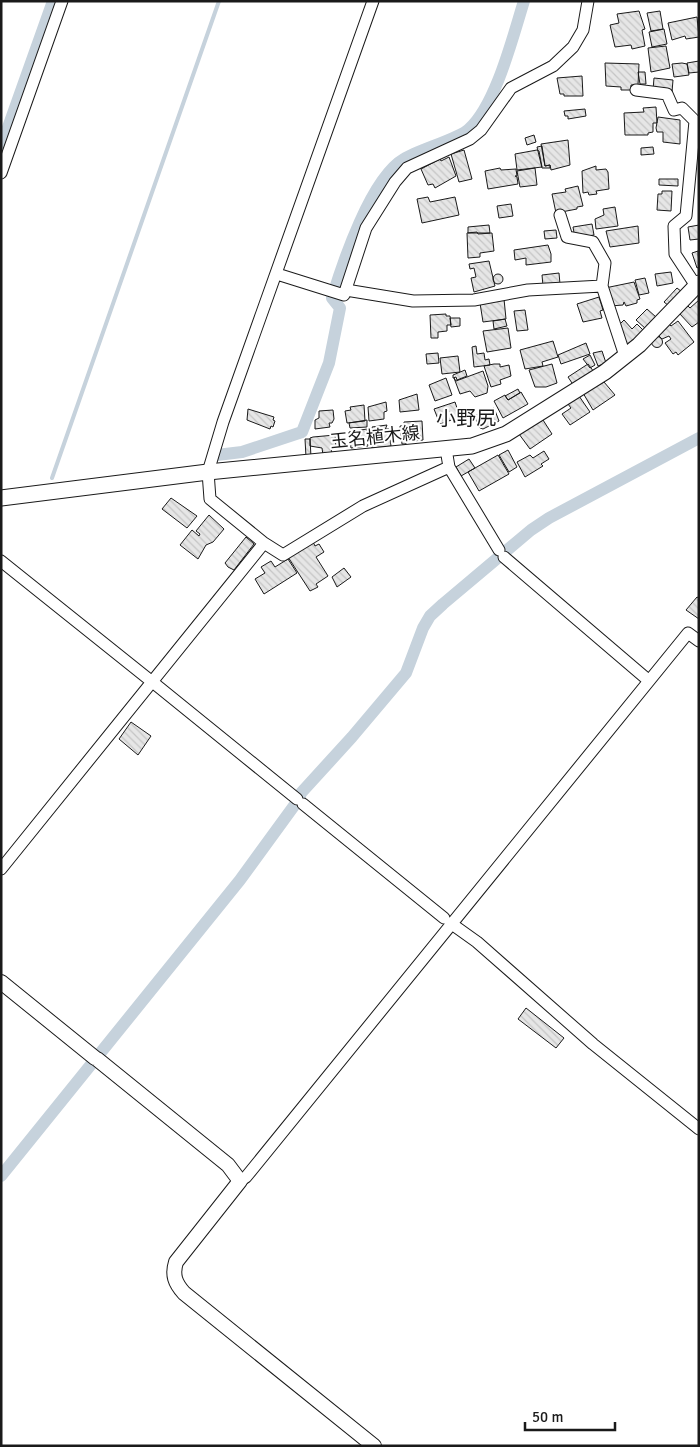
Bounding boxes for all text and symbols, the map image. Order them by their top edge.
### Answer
district label: 小野尻 [436,406,496,431]
street label: 玉名植木線 [329,421,421,453]
scale bar [525,1400,615,1432]
text: 50 m [532,1408,563,1426]

